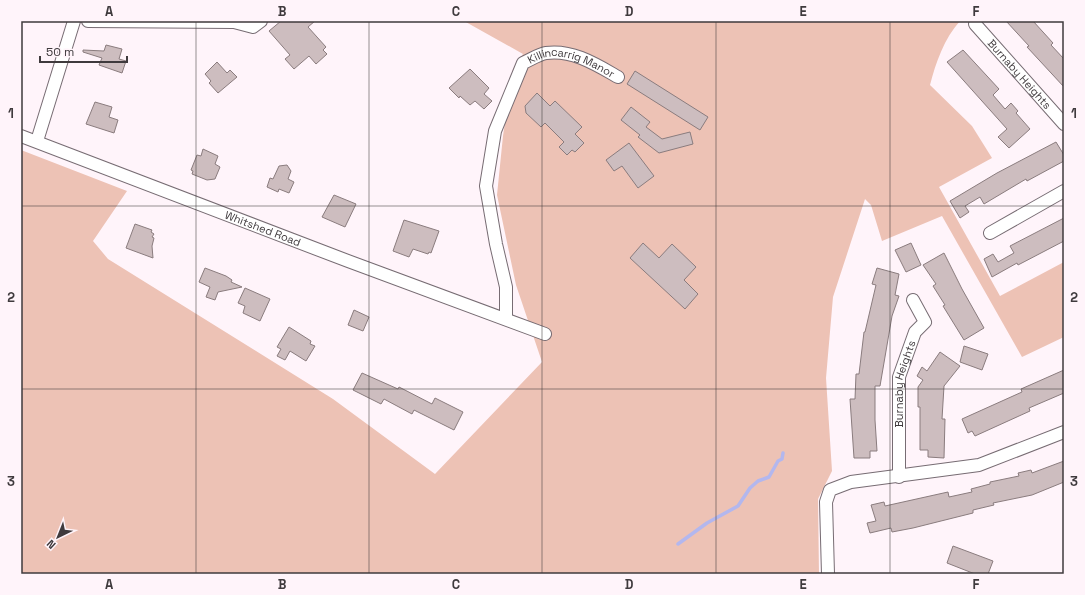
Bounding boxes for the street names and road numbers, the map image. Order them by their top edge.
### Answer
street label: Burnaby Heights [985,36,1054,112]
street label: Killincarrig Manor [525,45,617,81]
street label: Whitshed Road [223,208,303,249]
street label: Burnaby Heights [892,338,919,427]

